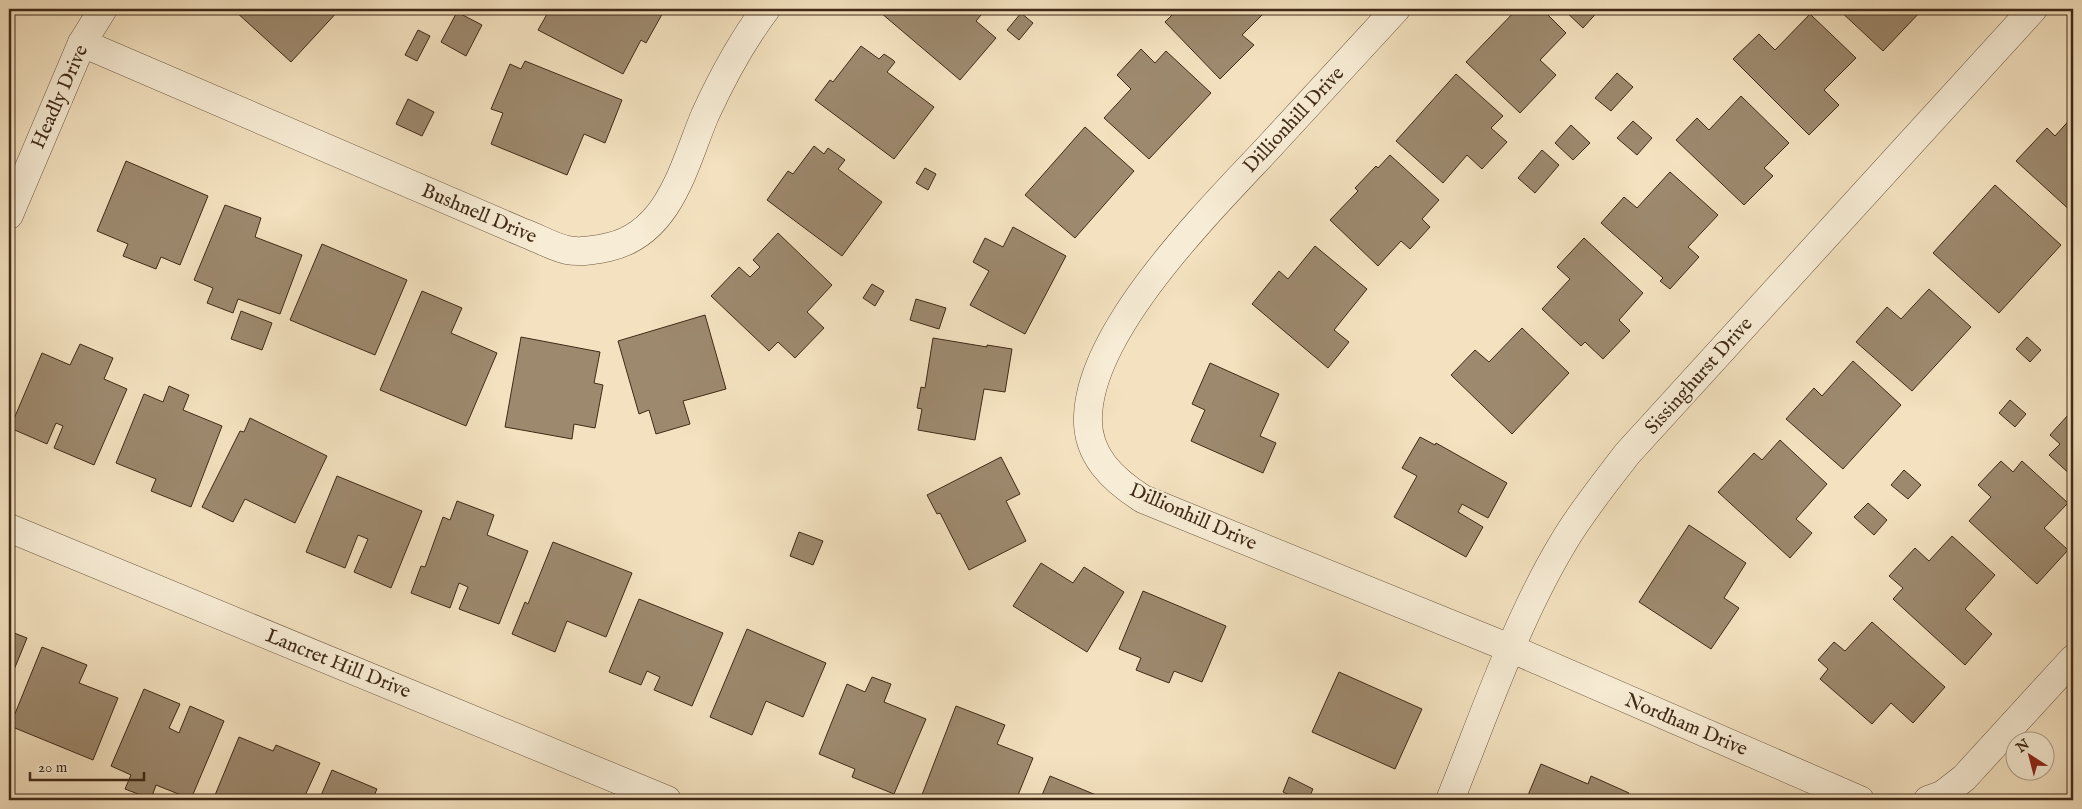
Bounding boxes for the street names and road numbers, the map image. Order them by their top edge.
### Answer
street label: Headly Drive [26,41,94,153]
street label: Dillionhill Drive [1238,61,1350,179]
street label: Bushnell Drive [417,178,541,250]
street label: Sissinghurst Drive [1640,312,1758,440]
street label: Dillionhill Drive [1125,478,1261,556]
street label: Lancret Hill Drive [262,624,414,704]
street label: Nordham Drive [1621,688,1751,762]

